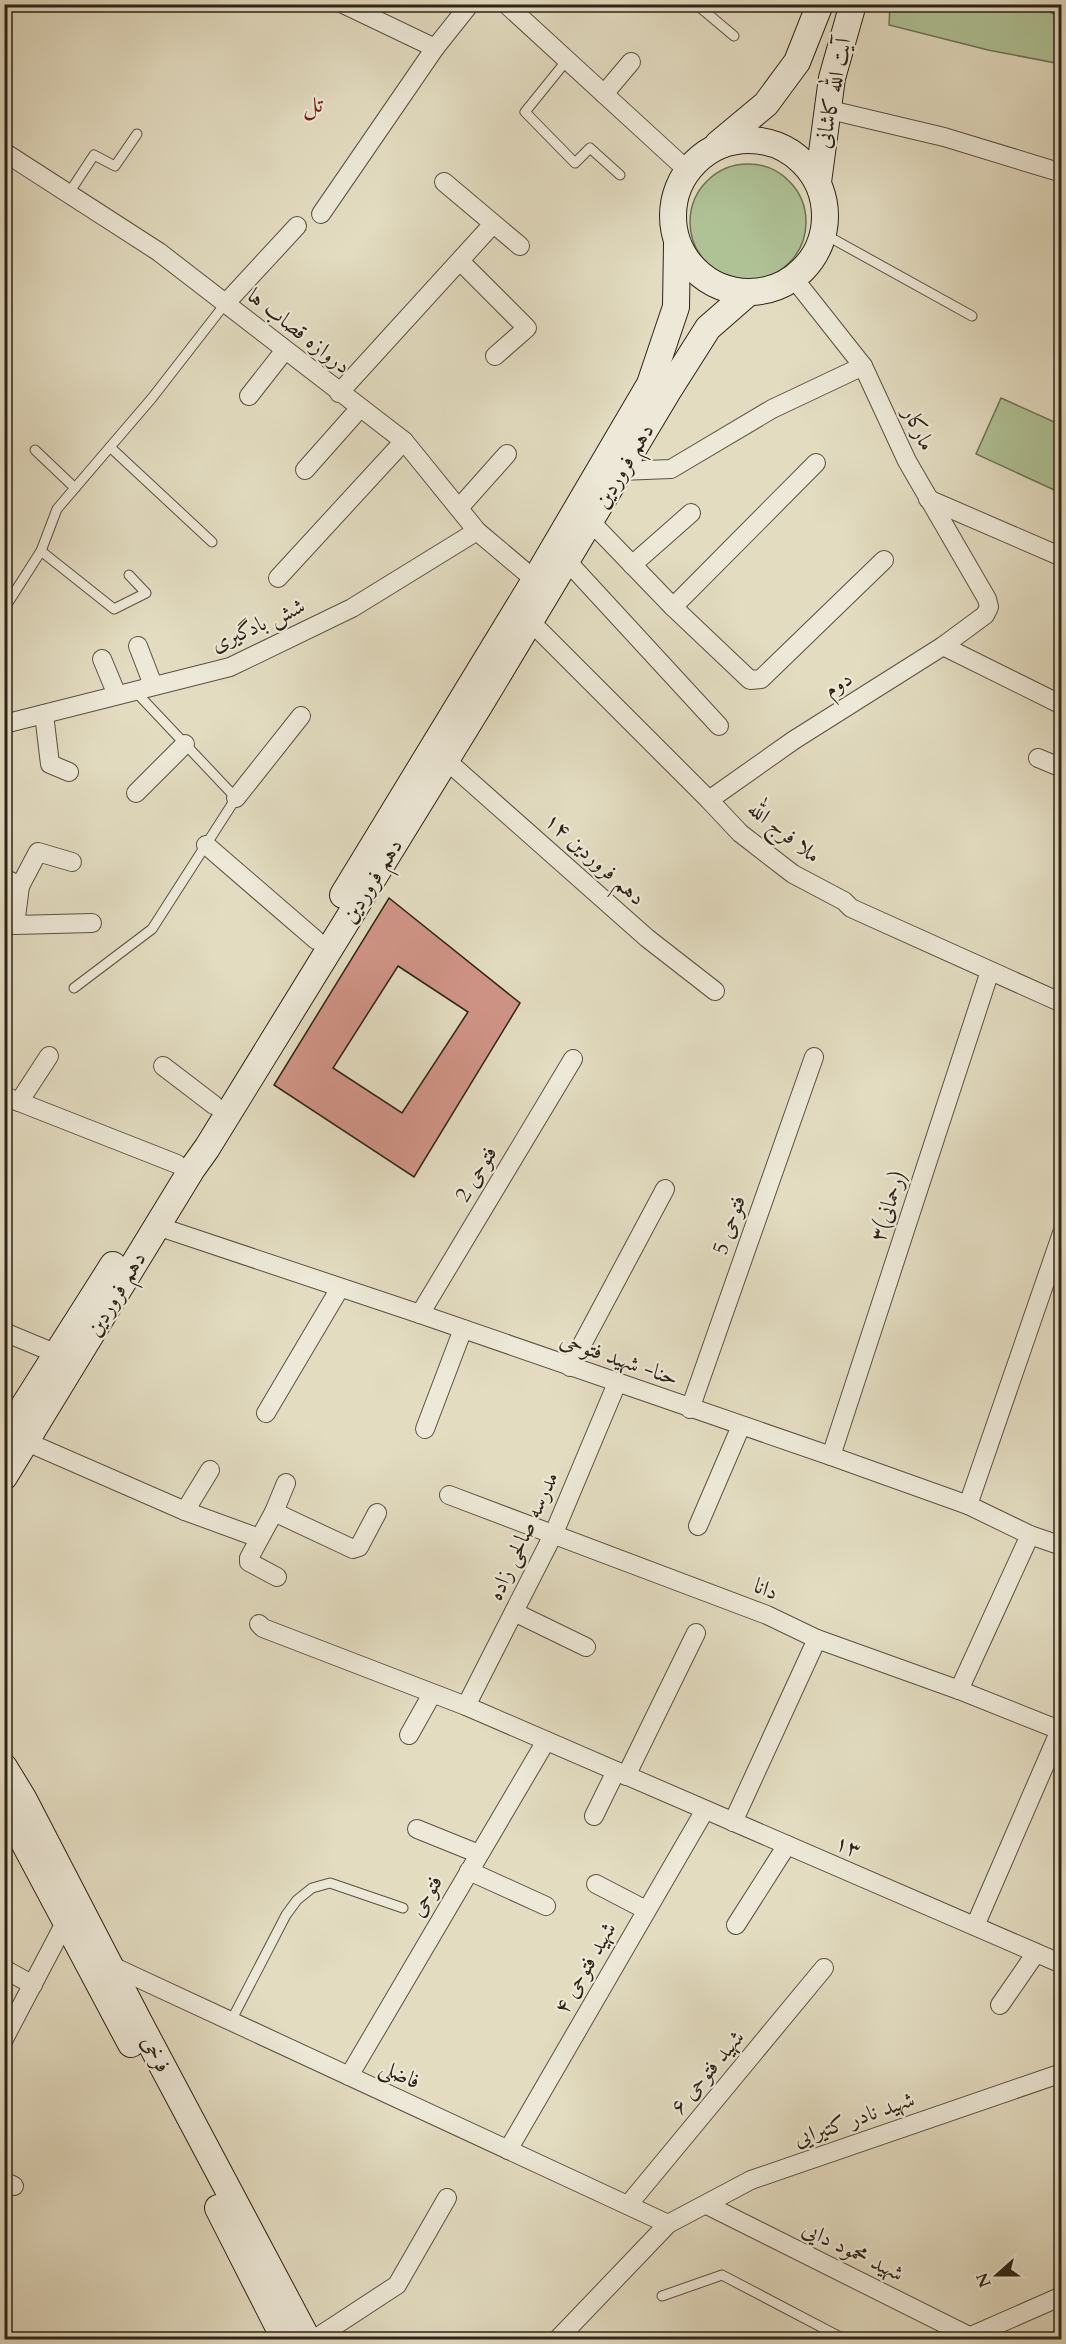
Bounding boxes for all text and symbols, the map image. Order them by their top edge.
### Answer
street label: آیت الله کاشانی [805,33,859,151]
district label: تل [303,88,323,121]
street label: دروازه قصاب ها [241,281,357,381]
street label: مارکار [895,400,942,456]
street label: دهم فروردین [587,418,665,517]
street label: شش بادگیری [206,591,310,659]
street label: دوم [818,664,860,708]
street label: ملا فرج الله [739,792,829,873]
street label: دهم فروردین ۱۴ [535,806,652,916]
street label: دهم فروردین [334,833,414,932]
street label: فتوحی 2 [448,1140,504,1208]
street label: ۳(رحمانی) [862,1167,914,1245]
street label: فتوحی 5 [705,1191,753,1259]
street label: دهم فروردین [79,1246,157,1345]
street label: حنا- شهید فتوحی [556,1325,682,1393]
street label: مدرسه صالحی زاده [480,1467,566,1605]
street label: دانا [749,1571,783,1607]
street label: ۱۳ [830,1827,866,1865]
street label: فتوحی [402,1870,450,1922]
street label: شهید فتوحی ۴ [547,1917,623,2019]
street label: شهید فتوحی ۶ [663,2023,751,2121]
street label: فرخی [134,2030,178,2078]
street label: فاضلی [374,2052,425,2097]
street label: شهید نادر کتیرایی [790,2084,918,2154]
street label: شهید محمود دایی [797,2213,909,2289]
north arrow [967,2245,1027,2305]
text: N [971,2269,997,2290]

